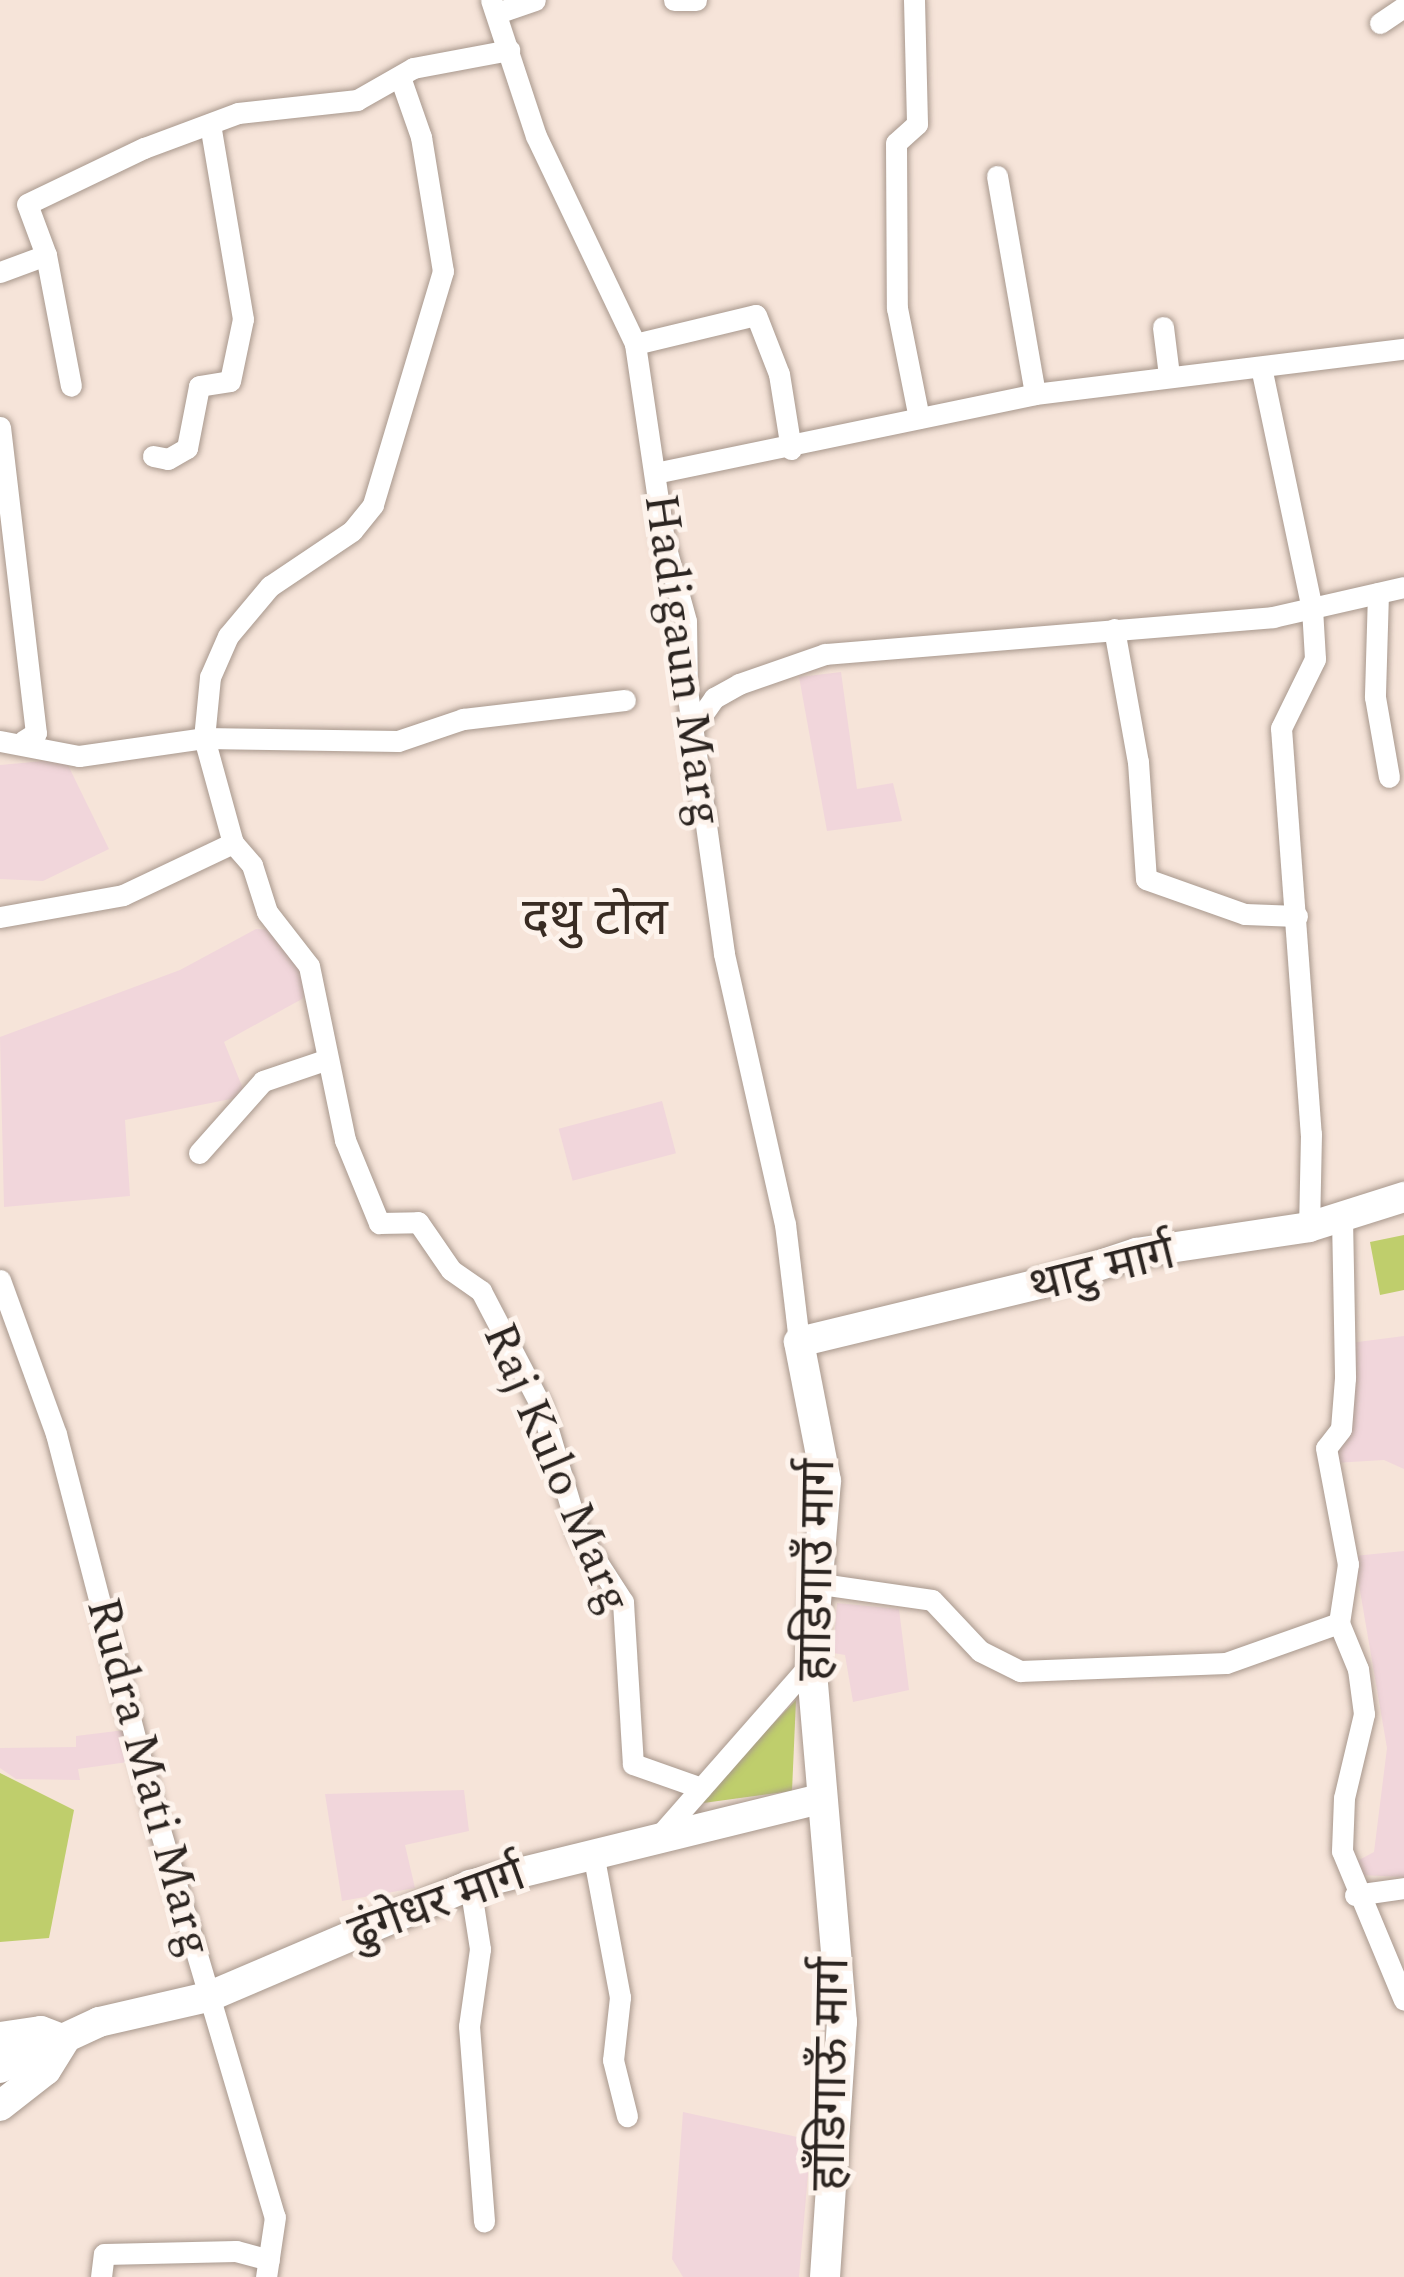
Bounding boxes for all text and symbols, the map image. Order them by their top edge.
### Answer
street label: Hadigaun Marg [631,490,735,830]
district label: दथु टोल [522,888,668,950]
street label: थाटु मार्ग [1023,1224,1181,1316]
street label: Raj Kulo Marg [470,1314,644,1622]
street label: हाडिगाउँ मार्ग [786,1459,848,1681]
street label: Rudra Mati Marg [73,1591,225,1963]
street label: ढुंगेधर मार्ग [341,1846,533,1962]
street label: हाँडिगाऊँ मार्ग [800,1957,862,2191]

